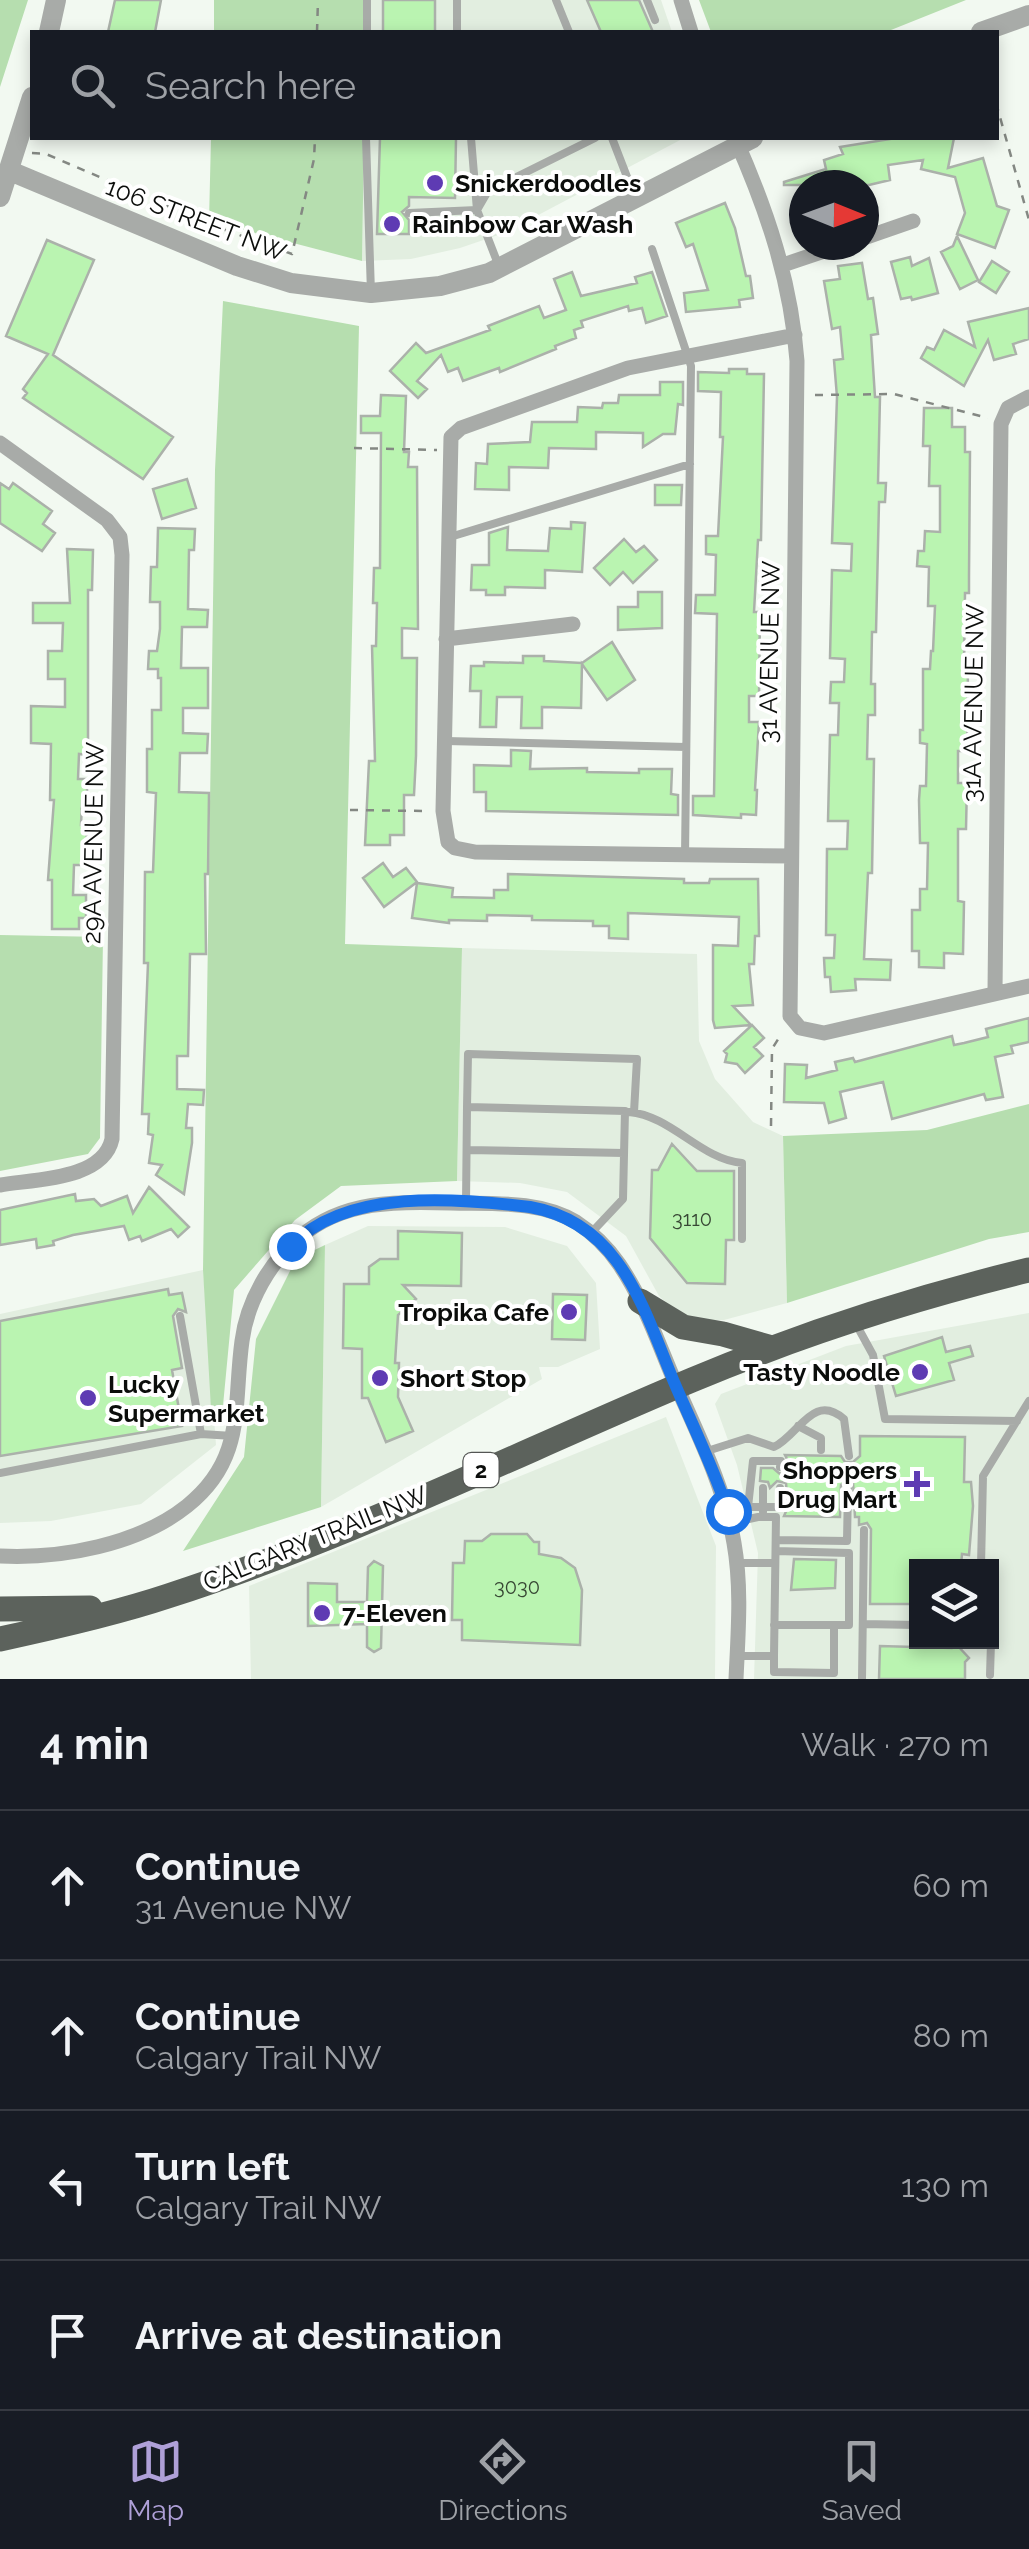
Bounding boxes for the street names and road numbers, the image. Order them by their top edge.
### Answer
street label: 106 STREET NW [101,171,291,267]
street label: 31 AVENUE NW [752,560,786,744]
street label: 31A AVENUE NW [956,603,990,803]
street label: 29A AVENUE NW [76,742,110,944]
road number: 2 [464,1453,498,1487]
street label: CALGARY TRAIL NW [198,1479,432,1597]

